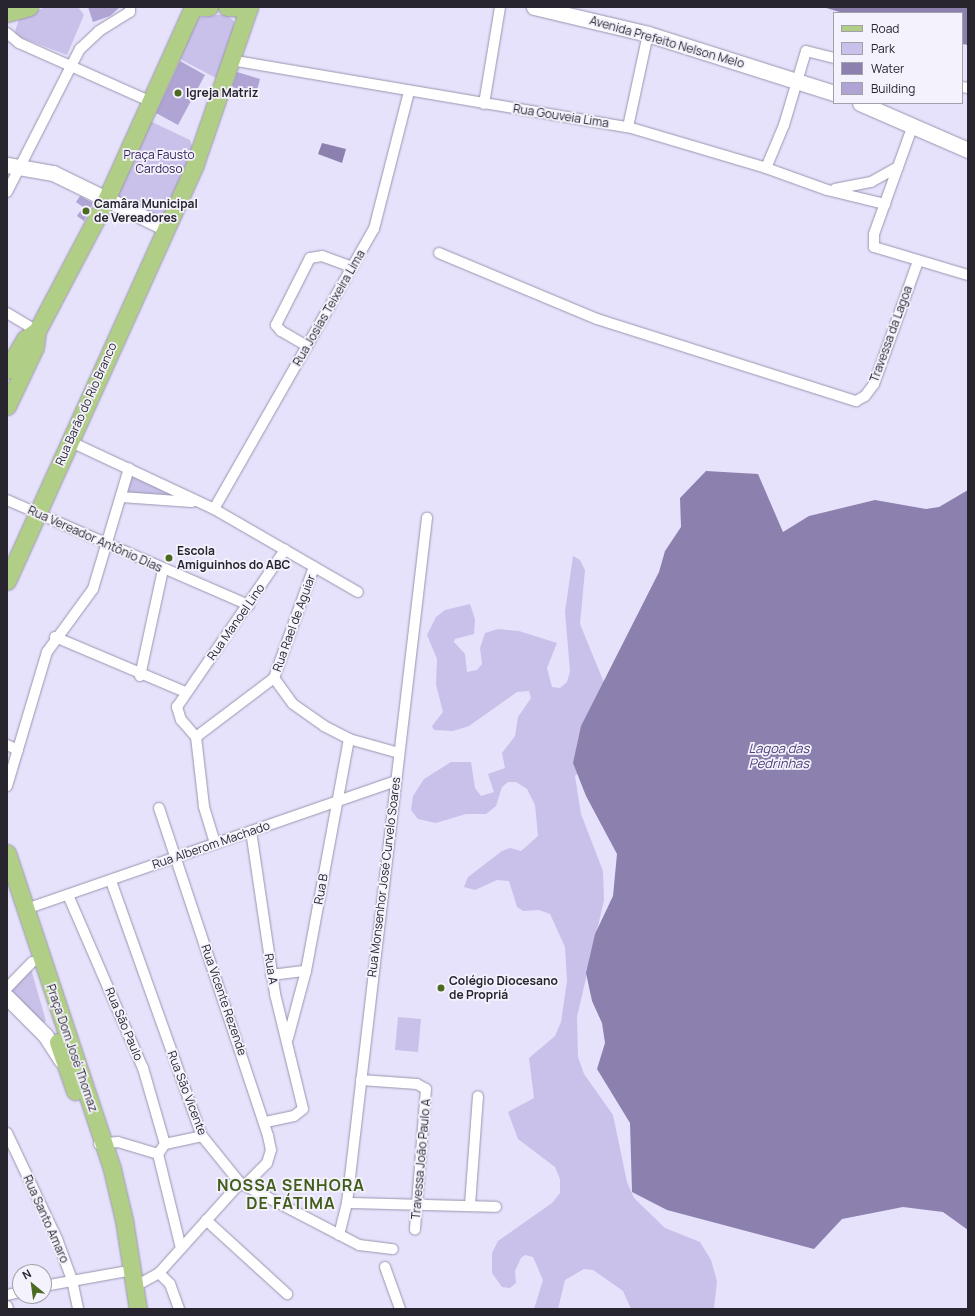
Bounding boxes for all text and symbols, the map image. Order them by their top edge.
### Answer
legend [833,12,963,104]
street label: Avenida Prefeito Nelson Melo [588,13,746,71]
text: Road [871,20,899,37]
text: Park [871,40,895,57]
text: Water [871,60,904,77]
text: Building [871,80,915,97]
place label: Igreja Matriz [186,86,258,100]
marker: Igreja Matriz [173,88,183,98]
street label: Rua Gouveia Lima [512,101,610,131]
park label: Praça Fausto Cardoso [123,148,195,176]
place label: Camâra Municipal de Vereadores [94,197,198,225]
marker: Camâra Municipal de Vereadores [81,206,91,216]
street label: Rua Josias Teixeira Lima [290,247,368,369]
street label: Travessa da Lagoa [867,284,915,384]
street label: Rua Barão do Rio Branco [52,340,120,468]
street label: Rua Vereador Antônio Dias [26,503,164,575]
place label: Escola Amiguinhos do ABC [177,544,290,572]
marker: Escola Amiguinhos do ABC [164,553,174,563]
street label: Rua Rael de Aguiar [270,572,318,674]
street label: Rua Manoel Lino [204,581,268,663]
water label: Lagoa das Pedrinhas [749,741,809,772]
street label: Rua Monsenhor José Curvelo Soares [365,776,403,978]
street label: Rua Alberom Machado [150,818,272,872]
street label: Rua B [311,872,331,906]
street label: Rua Vicente Rezende [198,943,250,1057]
street label: Rua A [261,952,281,986]
place label: Colégio Diocesano de Propriá [449,974,558,1002]
street label: Praça Dom José Thomaz [43,982,101,1114]
marker: Colégio Diocesano de Propriá [436,983,446,993]
street label: Rua São Paulo [102,985,146,1063]
street label: Rua São Vicente [164,1049,210,1137]
street label: Travessa João Paulo A [409,1098,433,1220]
street label: Rua Santo Amaro [20,1173,72,1265]
district label: NOSSA SENHORA DE FÁTIMA [217,1175,365,1213]
north arrow [12,1264,52,1304]
text: N [19,1265,34,1282]

